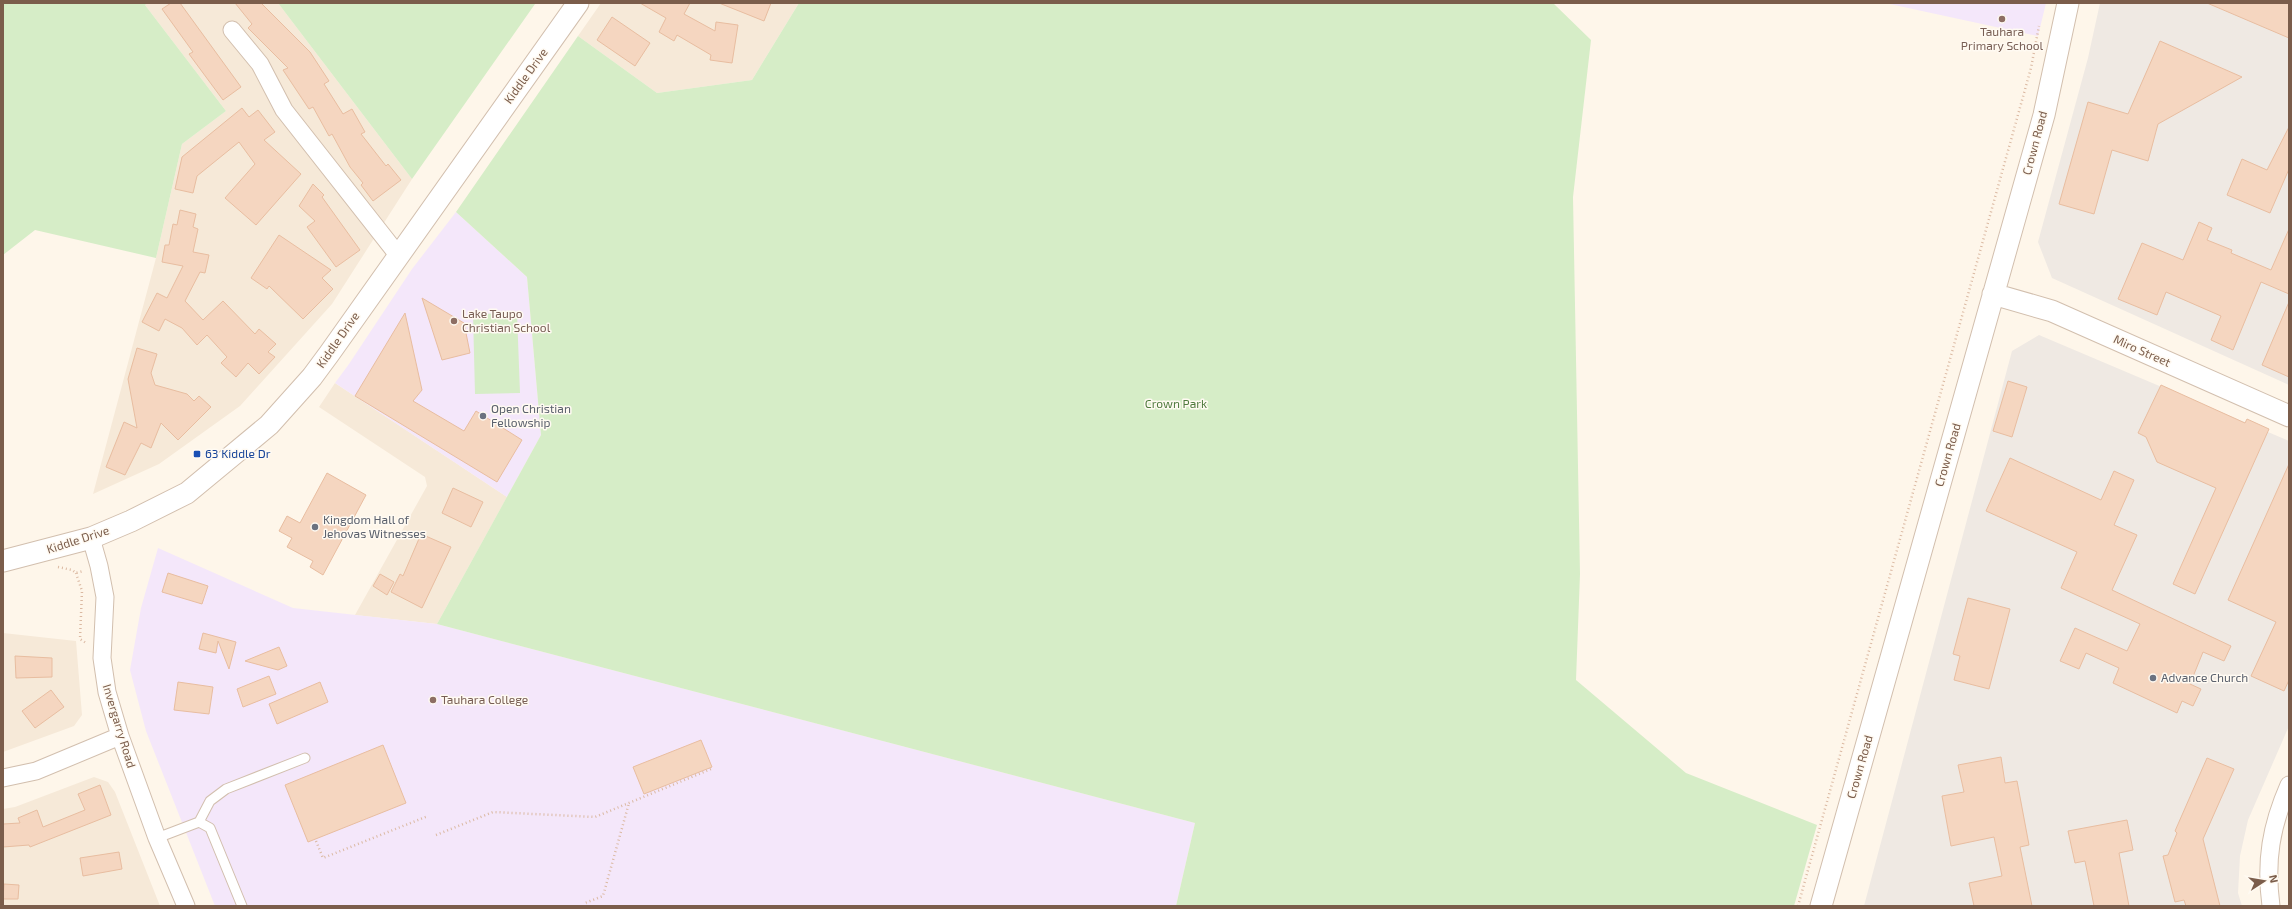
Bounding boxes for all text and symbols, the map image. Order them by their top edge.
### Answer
marker: Tauhara Primary School [1997,14,2007,24]
place label: Tauhara Primary School [1961,24,2044,52]
street label: Kiddle Drive [500,45,550,106]
street label: Crown Road [2019,109,2049,176]
place label: Lake Taupo Christian School [462,306,551,334]
street label: Kiddle Drive [313,309,362,370]
marker: Lake Taupo Christian School [449,316,459,326]
street label: Miro Street [2112,331,2174,369]
park label: Crown Park [1145,396,1207,410]
place label: Open Christian Fellowship [491,401,571,429]
marker: Open Christian Fellowship [478,411,488,421]
street label: Crown Road [1931,421,1963,488]
place label: 63 Kiddle Dr [205,446,271,460]
marker: 63 Kiddle Dr [192,449,202,459]
place label: Kingdom Hall of Jehovas Witnesses [323,512,426,540]
street label: Kiddle Drive [45,522,111,556]
marker: Kingdom Hall of Jehovas Witnesses [310,522,320,532]
place label: Advance Church [2161,670,2248,684]
marker: Advance Church [2148,673,2158,683]
street label: Invergarry Road [101,682,139,769]
place label: Tauhara College [441,692,528,706]
marker: Tauhara College [428,695,438,705]
street label: Crown Road [1843,733,1875,800]
north arrow [2244,861,2284,901]
text: N [2267,874,2281,884]

